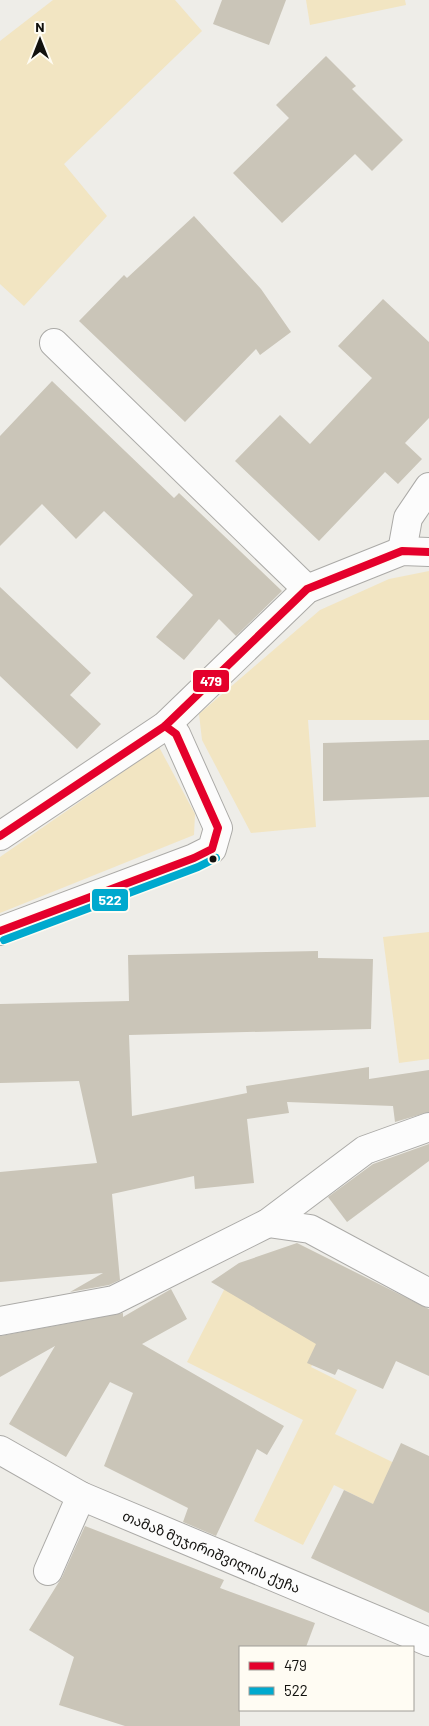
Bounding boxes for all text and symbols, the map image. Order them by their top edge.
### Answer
north arrow [15,15,65,65]
text: N [35,18,45,35]
line badge: 479 [192,669,230,693]
text: 479 [200,672,222,689]
unlabelled marker [208,854,218,864]
line badge: 522 [91,888,129,912]
text: 522 [98,891,122,908]
street label: თამაზ მუჯირიშვილის ქუჩა [120,1506,303,1596]
legend [239,1646,414,1711]
text: 479 [284,1656,307,1674]
text: 522 [284,1681,308,1699]

